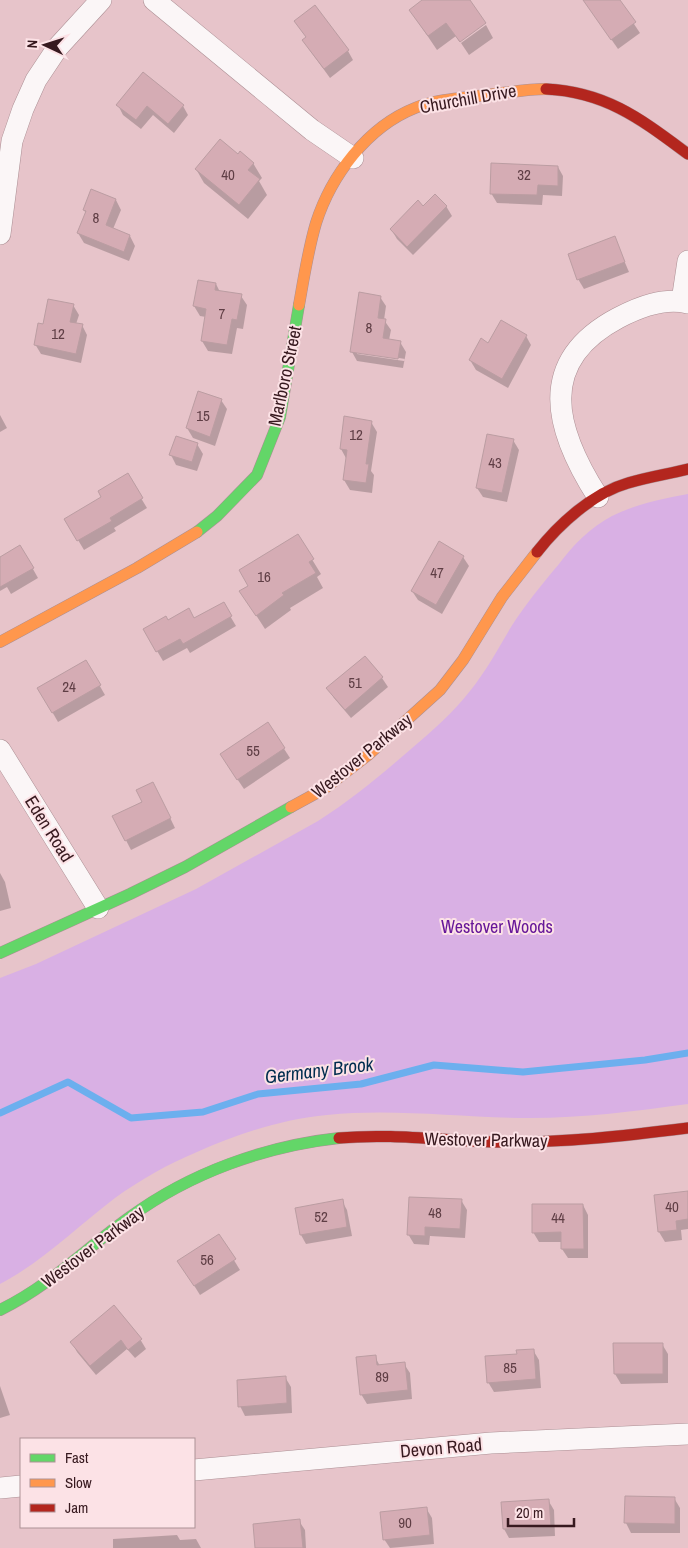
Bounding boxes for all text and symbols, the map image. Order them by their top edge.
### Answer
north arrow [20,20,70,70]
text: N [23,39,41,49]
street label: Churchill Drive [418,78,518,119]
house number: 40 [221,164,235,185]
house number: 32 [517,164,531,185]
house number: 8 [93,207,100,228]
house number: 7 [219,303,226,324]
house number: 8 [366,317,373,338]
house number: 12 [51,323,65,344]
street label: Marlboro Street [262,324,307,428]
house number: 15 [196,405,210,426]
house number: 12 [349,424,363,445]
house number: 43 [488,452,502,473]
house number: 47 [430,562,444,583]
house number: 16 [257,566,271,587]
house number: 51 [348,672,362,693]
house number: 24 [62,676,76,697]
street label: Westover Parkway [306,707,418,804]
house number: 55 [246,740,260,761]
street label: Eden Road [19,791,80,867]
park label: Westover Woods [441,914,553,939]
water label: Germany Brook [263,1050,376,1090]
street label: Westover Parkway [424,1126,548,1153]
house number: 40 [665,1196,679,1217]
street label: Westover Parkway [36,1199,150,1294]
house number: 48 [428,1202,442,1223]
house number: 52 [314,1206,328,1227]
house number: 44 [551,1207,565,1228]
house number: 56 [200,1249,214,1270]
house number: 85 [503,1357,517,1378]
house number: 89 [375,1366,389,1387]
street label: Devon Road [399,1431,483,1464]
legend [20,1438,195,1528]
text: Fast [65,1447,89,1468]
text: Slow [65,1472,92,1493]
scale bar [508,1496,574,1528]
text: Jam [65,1497,88,1518]
text: 20 m [516,1502,543,1523]
house number: 90 [398,1512,412,1533]

